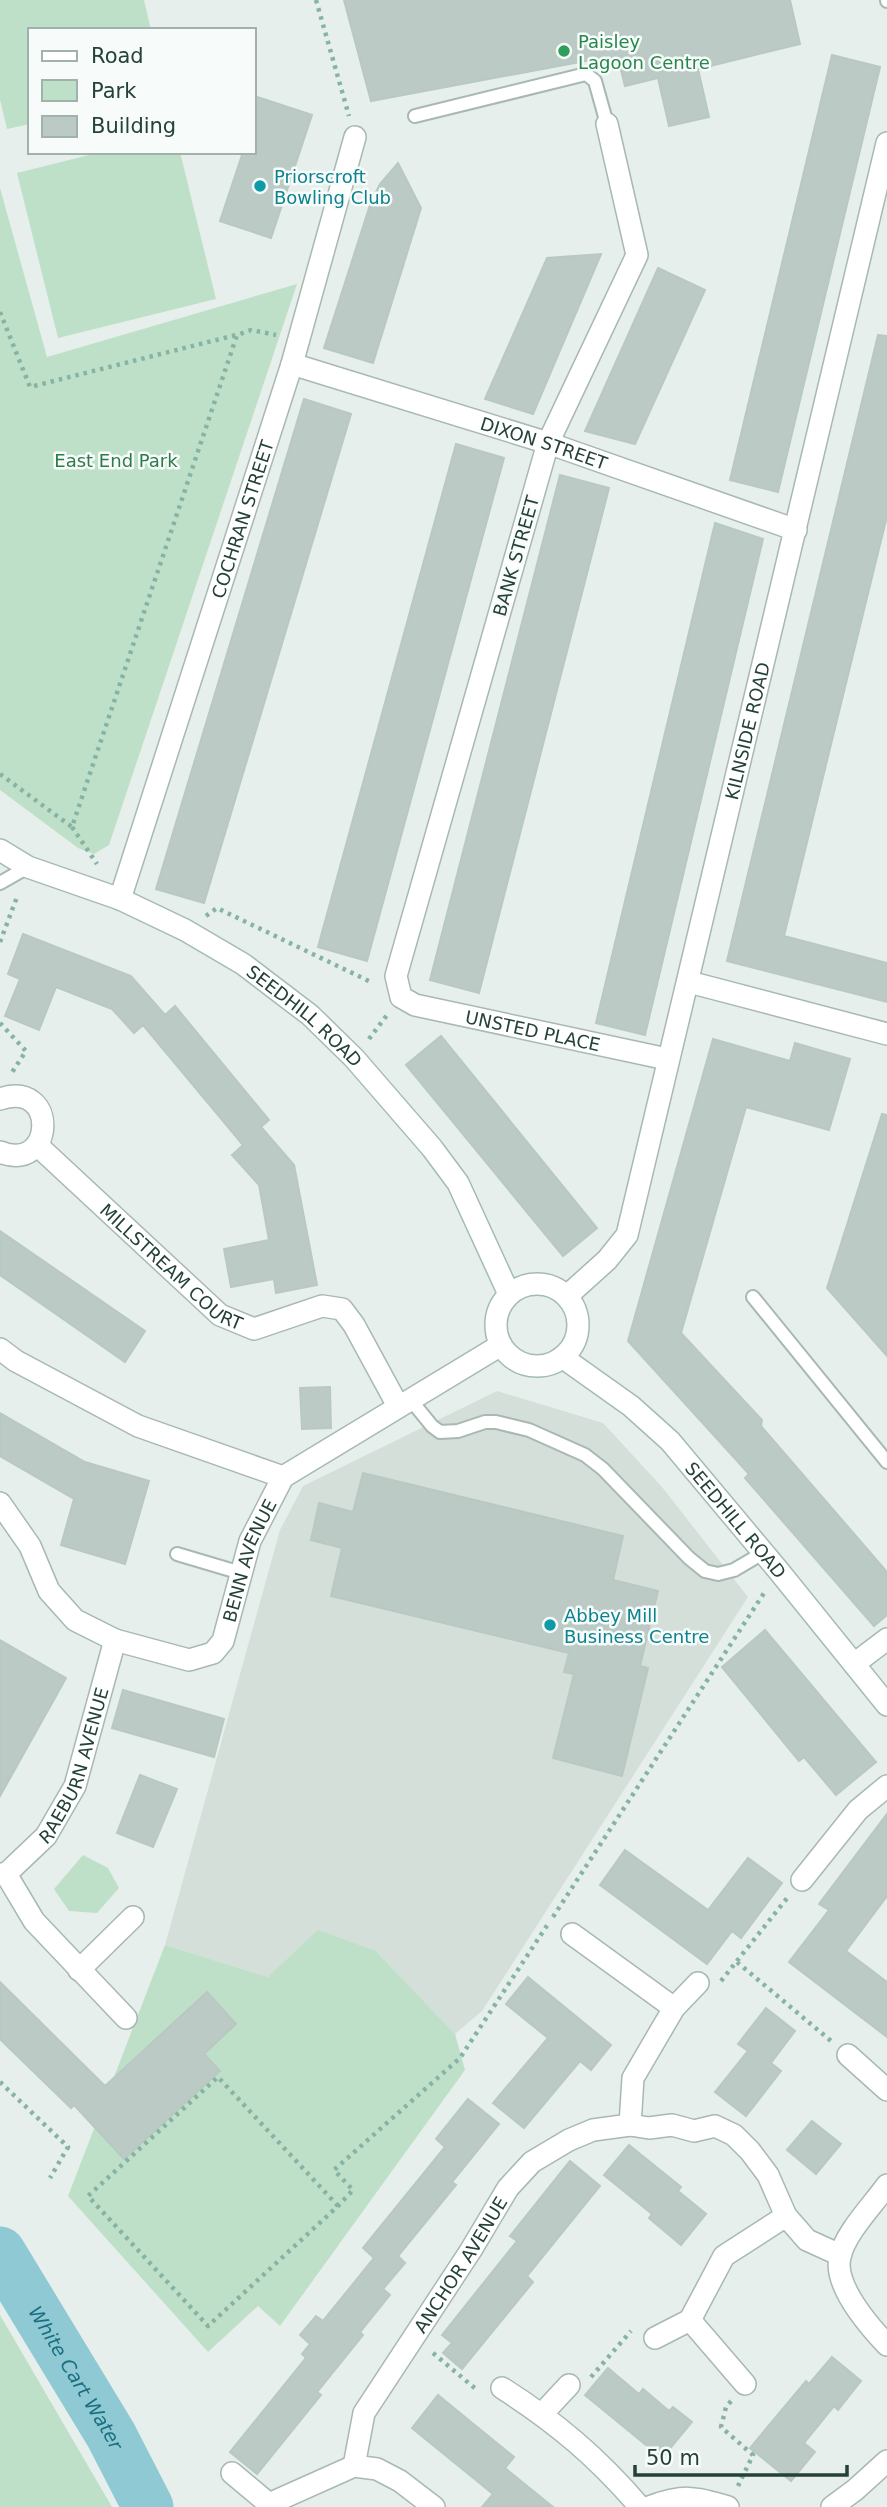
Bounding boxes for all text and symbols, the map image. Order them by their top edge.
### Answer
legend [28,28,256,154]
place label: Paisley Lagoon Centre [578,31,710,73]
marker: Paisley Lagoon Centre [556,43,572,59]
text: Road [91,44,144,68]
text: Park [91,79,137,103]
text: Building [91,114,176,138]
place label: Priorscroft Bowling Club [274,166,391,208]
marker: Priorscroft Bowling Club [252,178,268,194]
street label: DIXON STREET [478,412,611,474]
street label: COCHRAN STREET [207,436,278,601]
park label: East End Park [54,450,178,471]
street label: BANK STREET [489,492,544,619]
street label: KILNSIDE ROAD [720,660,774,802]
street label: SEEDHILL ROAD [243,960,367,1071]
street label: UNSTED PLACE [464,1006,602,1055]
street label: MILLSTREAM COURT [96,1199,247,1334]
street label: SEEDHILL ROAD [681,1458,791,1582]
street label: BENN AVENUE [218,1495,280,1624]
place label: Abbey Mill Business Centre [564,1605,709,1647]
marker: Abbey Mill Business Centre [542,1617,558,1633]
street label: RAEBURN AVENUE [34,1685,112,1848]
street label: ANCHOR AVENUE [409,2192,511,2336]
water label: White Cart Water [24,2302,128,2454]
scale bar [635,2434,847,2478]
text: 50 m [646,2446,700,2470]

